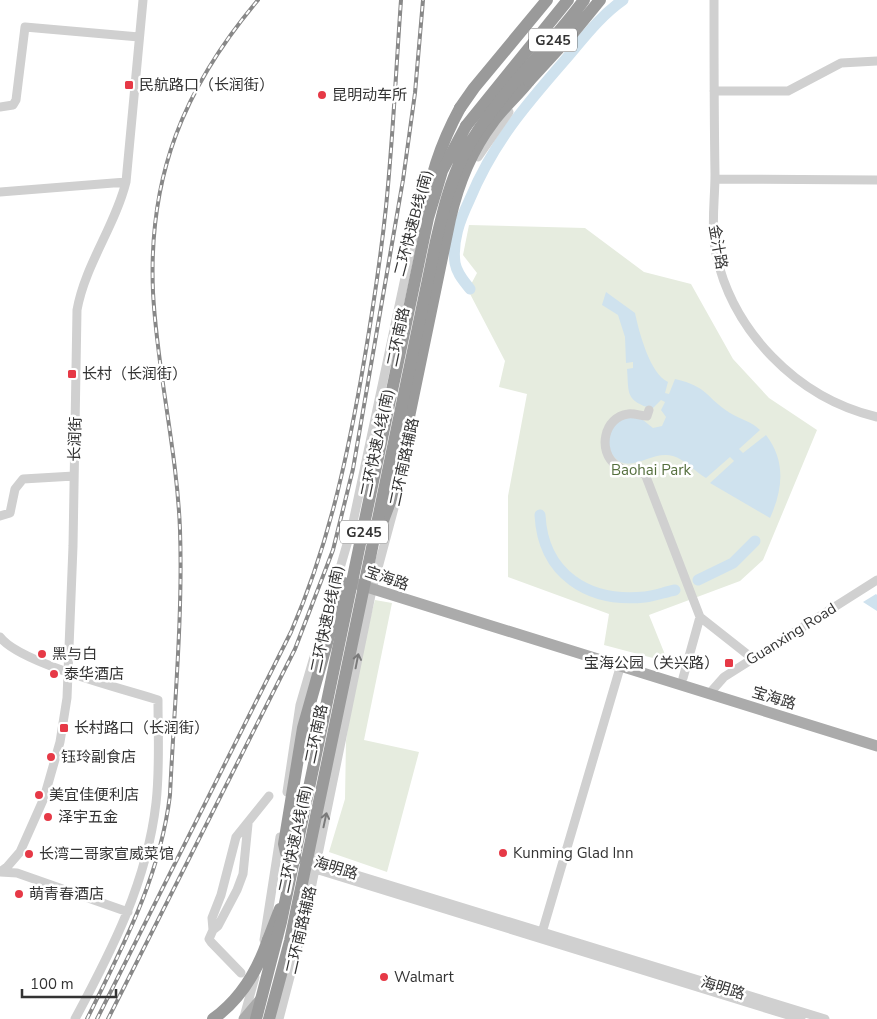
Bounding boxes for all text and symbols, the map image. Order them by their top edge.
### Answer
road number: G245 [529,28,577,52]
place label: 民航路口（长润街） [139,75,274,95]
marker: 民航路口（长润街） [123,79,135,91]
place label: 昆明动车所 [332,85,407,105]
marker: 昆明动车所 [316,89,328,101]
street label: 二环快速B线(南) [389,167,437,279]
street label: 金汁路 [704,223,732,271]
street label: 二环南路 [382,306,414,368]
place label: 长村（长润街） [82,364,187,384]
marker: 长村（长润街） [66,368,78,380]
street label: 二环快速A线(南) [356,387,398,499]
street label: 长润街 [64,416,86,462]
street label: 二环南路辅路 [385,416,423,508]
park label: Baohai Park [611,460,692,480]
road number: G245 [340,520,388,544]
street label: 宝海路 [362,561,412,595]
street label: 二环快速B线(南) [306,563,348,675]
street label: Guanxing Road [742,598,840,670]
place label: 黑与白 [52,644,97,664]
marker: 黑与白 [36,648,48,660]
place label: 宝海公园（关兴路） [584,653,719,673]
one-way arrow [353,654,363,670]
marker: 宝海公园（关兴路） [723,657,735,669]
place label: 泰华酒店 [64,664,124,684]
marker: 泰华酒店 [48,668,60,680]
street label: 宝海路 [750,682,798,714]
street label: 二环南路 [300,703,332,765]
place label: 长村路口（长润街） [74,718,209,738]
marker: 长村路口（长润街） [58,722,70,734]
place label: 钰玲副食店 [61,747,136,767]
marker: 钰玲副食店 [45,751,57,763]
street label: 二环快速A线(南) [274,783,316,895]
place label: 美宜佳便利店 [49,785,139,805]
marker: 美宜佳便利店 [33,789,45,801]
place label: 泽宇五金 [58,807,118,827]
marker: 泽宇五金 [42,811,54,823]
one-way arrow [321,813,330,829]
place label: Kunming Glad Inn [513,843,633,863]
place label: 长湾二哥家宣威菜馆 [39,844,174,864]
marker: Kunming Glad Inn [497,847,509,859]
marker: 长湾二哥家宣威菜馆 [23,848,35,860]
street label: 海明路 [312,852,360,884]
place label: 萌青春酒店 [29,884,104,904]
street label: 二环南路辅路 [281,884,321,976]
marker: 萌青春酒店 [13,888,25,900]
scale bar [22,966,116,998]
place label: Walmart [394,967,455,987]
marker: Walmart [378,971,390,983]
street label: 海明路 [699,972,747,1004]
text: 100 m [30,974,74,994]

